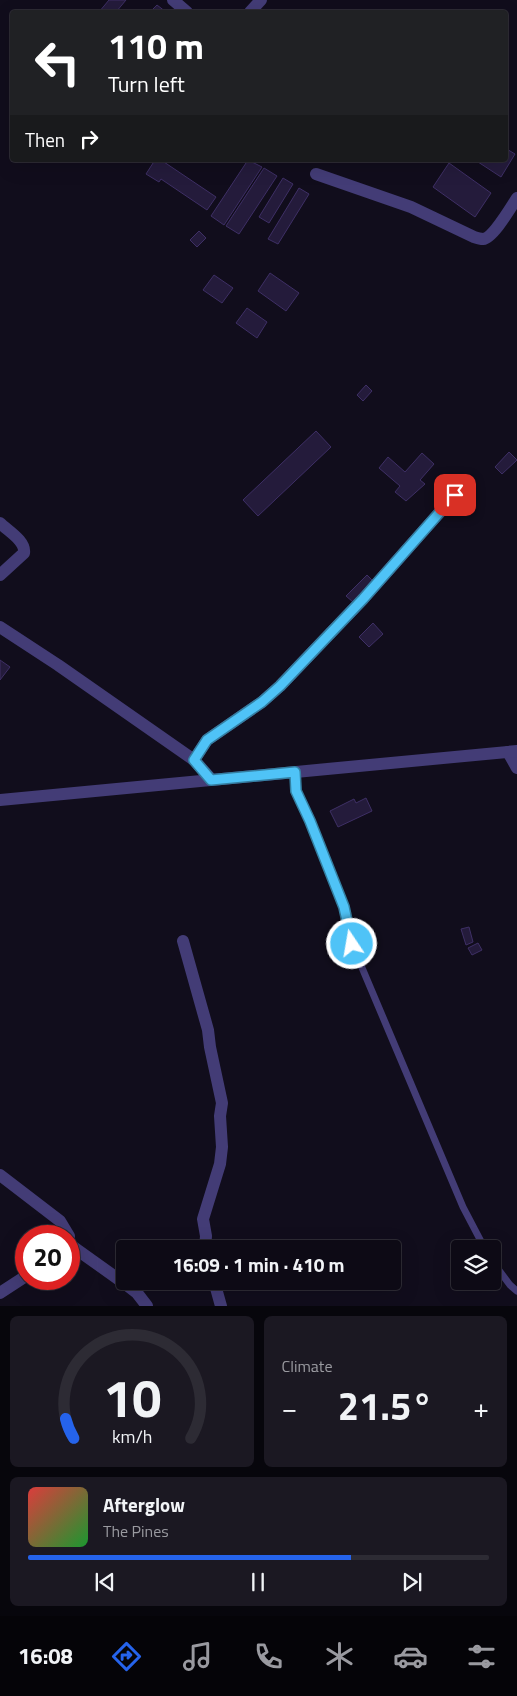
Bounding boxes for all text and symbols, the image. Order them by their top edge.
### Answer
text: 110 m [108,19,204,73]
icon: left [25,30,90,95]
text: Turn left [108,67,185,101]
text: Then [25,125,65,154]
icon: right [75,125,103,153]
pin [434,474,476,516]
icon: arrive [441,481,469,509]
position arrow [325,917,377,969]
speed limit sign: 20 [15,1225,80,1290]
map controls [451,1240,501,1290]
button: layers [451,1240,501,1290]
text: 16:09 · 1 min · 410 m [172,1250,345,1279]
text: Climate [282,1354,333,1378]
text: 10 [103,1358,161,1437]
text: 21.5° [338,1377,433,1435]
text: − [282,1386,297,1429]
text: + [473,1386,489,1429]
text: km/h [112,1423,152,1450]
text: Afterglow [103,1490,185,1519]
text: The Pines [103,1519,169,1543]
icon: previous [91,1568,119,1596]
icon: pause [244,1568,272,1596]
icon: next [398,1568,426,1596]
text: 16:08 [18,1639,73,1673]
icon: directions [109,1639,144,1674]
icon: music [180,1639,215,1674]
icon: phone [251,1639,286,1674]
icon: climate [322,1639,357,1674]
icon: car [393,1639,428,1674]
icon: filters [464,1639,499,1674]

